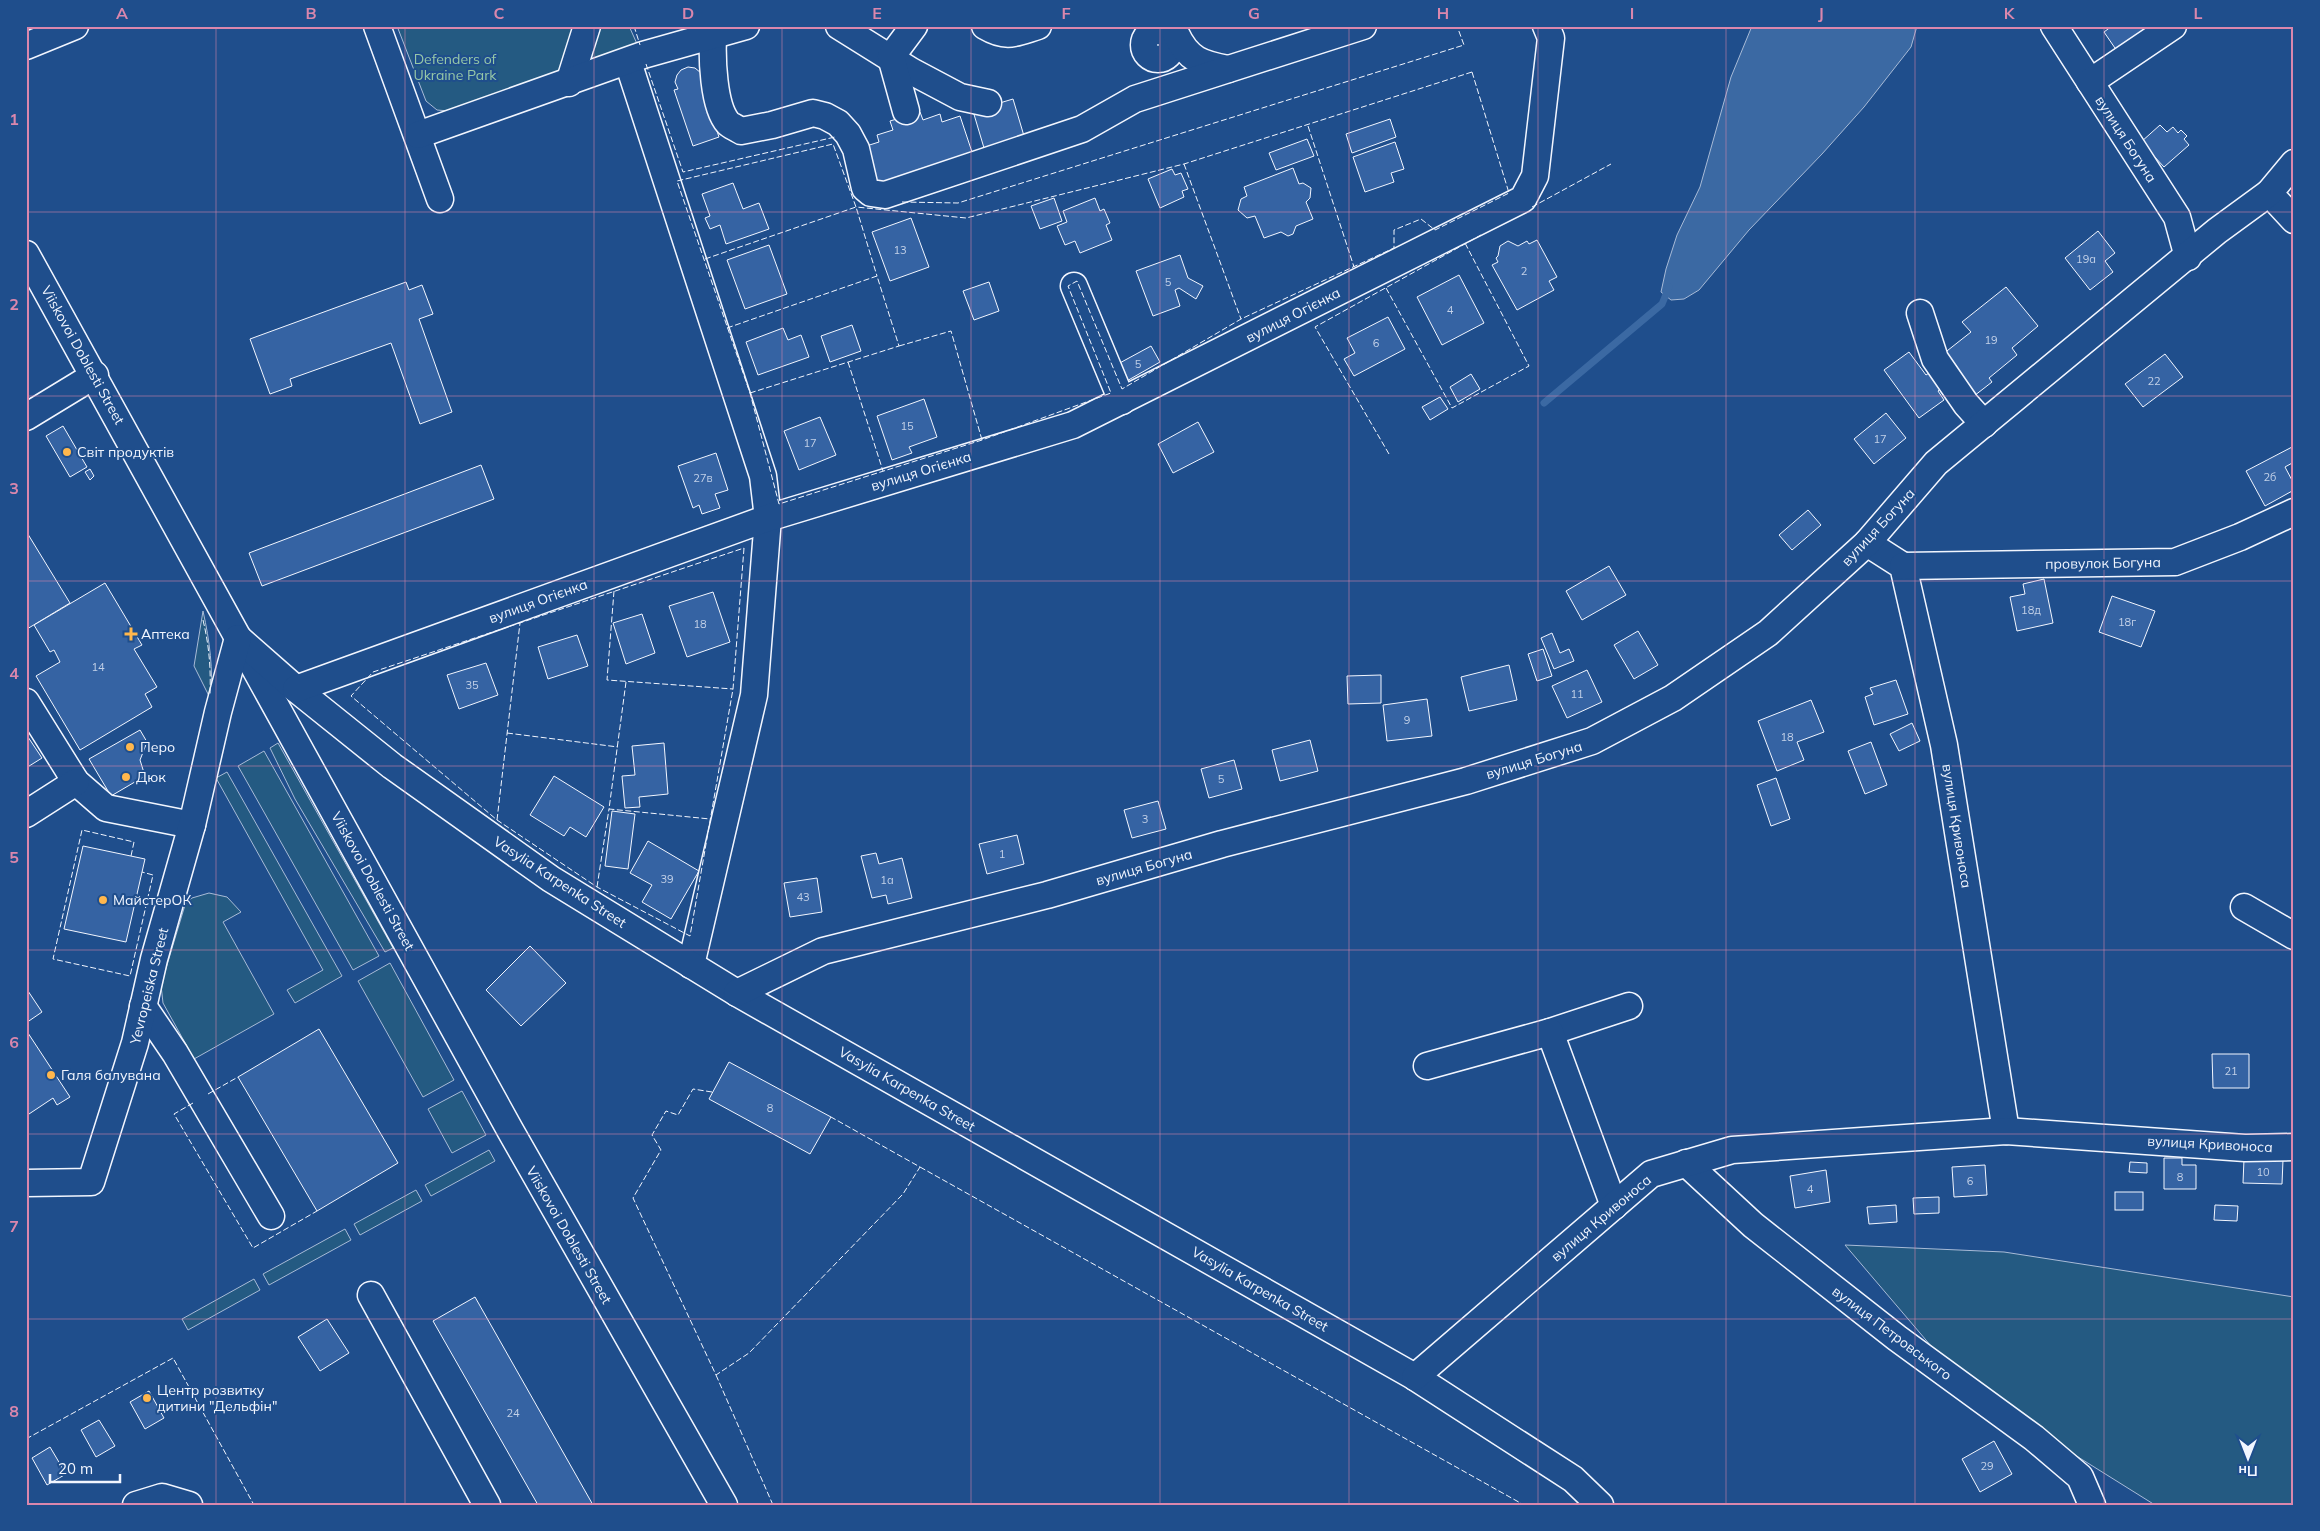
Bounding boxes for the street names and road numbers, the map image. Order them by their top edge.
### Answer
street label: вулиця Богуна [2091,92,2161,186]
street label: Viiskovoi Doblesti Street [37,282,129,428]
street label: вулиця Огієнка [1243,283,1343,347]
street label: вулиця Огієнка [869,447,973,495]
street label: вулиця Богуна [1837,484,1919,570]
street label: провулок Богуна [2045,553,2161,573]
street label: вулиця Огієнка [486,575,590,627]
street label: вулиця Богуна [1484,737,1584,783]
street label: вулиця Кривоноса [1938,763,1976,889]
street label: Viiskovoi Doblesti Street [327,808,419,954]
street label: Vasylia Karpenka Street [490,832,630,932]
street label: вулиця Богуна [1094,845,1194,889]
street label: Yevropeiska Street [126,926,172,1047]
street label: Vasylia Karpenka Street [835,1043,979,1136]
street label: вулиця Кривоноса [2147,1132,2273,1156]
street label: Viiskovoi Doblesti Street [522,1163,616,1307]
street label: вулиця Кривоноса [1547,1171,1655,1265]
street label: Vasylia Karpenka Street [1188,1243,1332,1336]
street label: вулиця Петровського [1828,1282,1956,1384]

